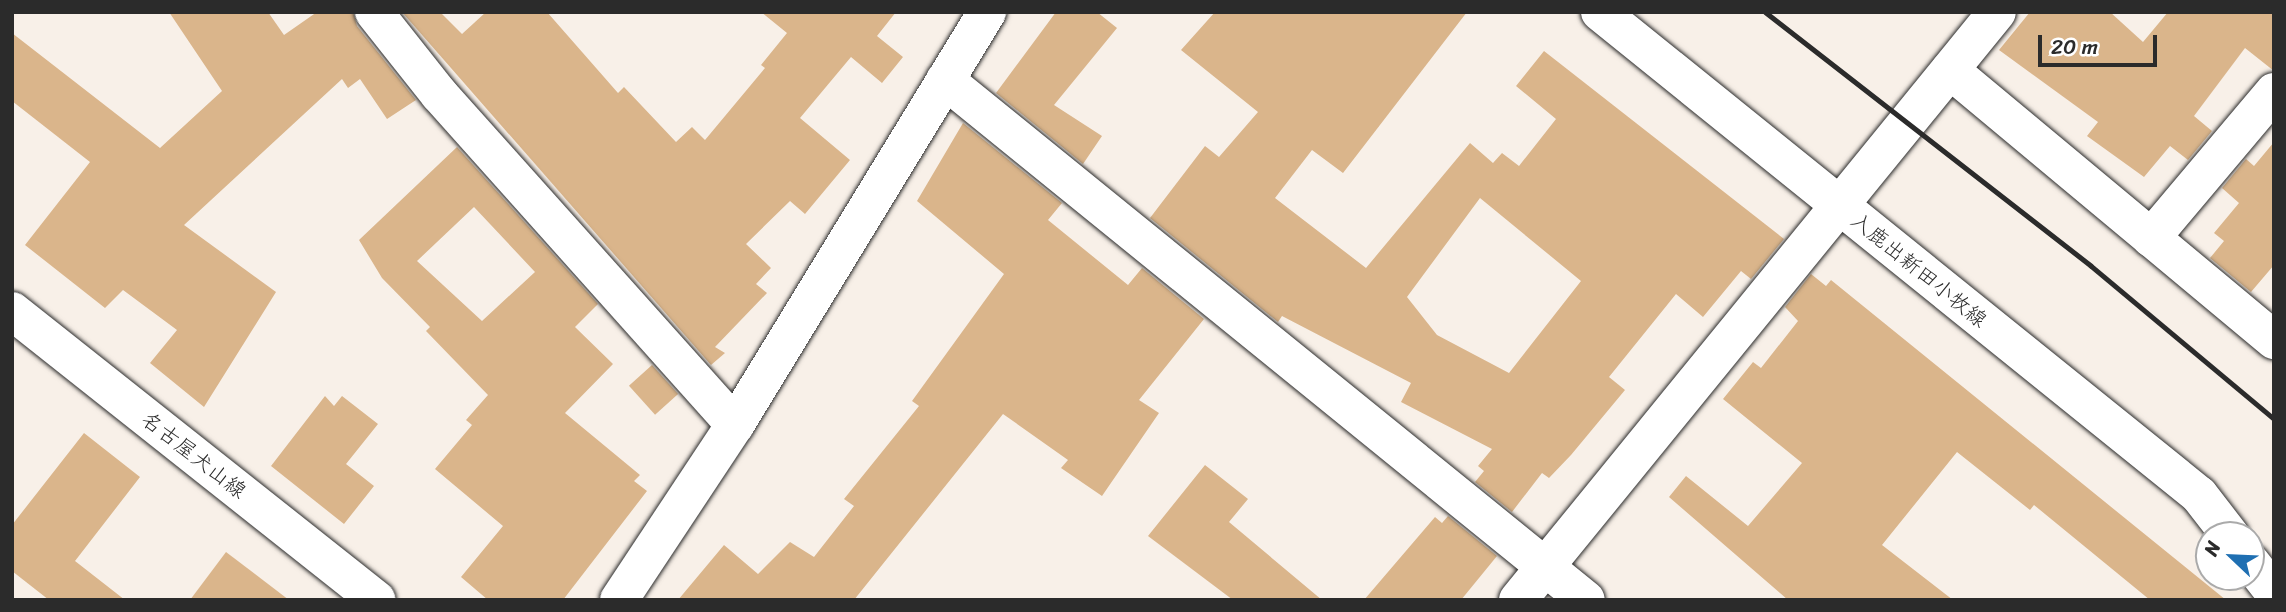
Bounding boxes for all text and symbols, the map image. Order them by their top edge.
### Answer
scale bar [2041,21,2160,65]
text: 20 m [2051,28,2098,66]
street label: 入鹿出新田小牧線 [1846,207,1992,333]
street label: 名古屋犬山線 [137,406,251,504]
north arrow [2195,521,2265,591]
text: N [2194,536,2230,561]

